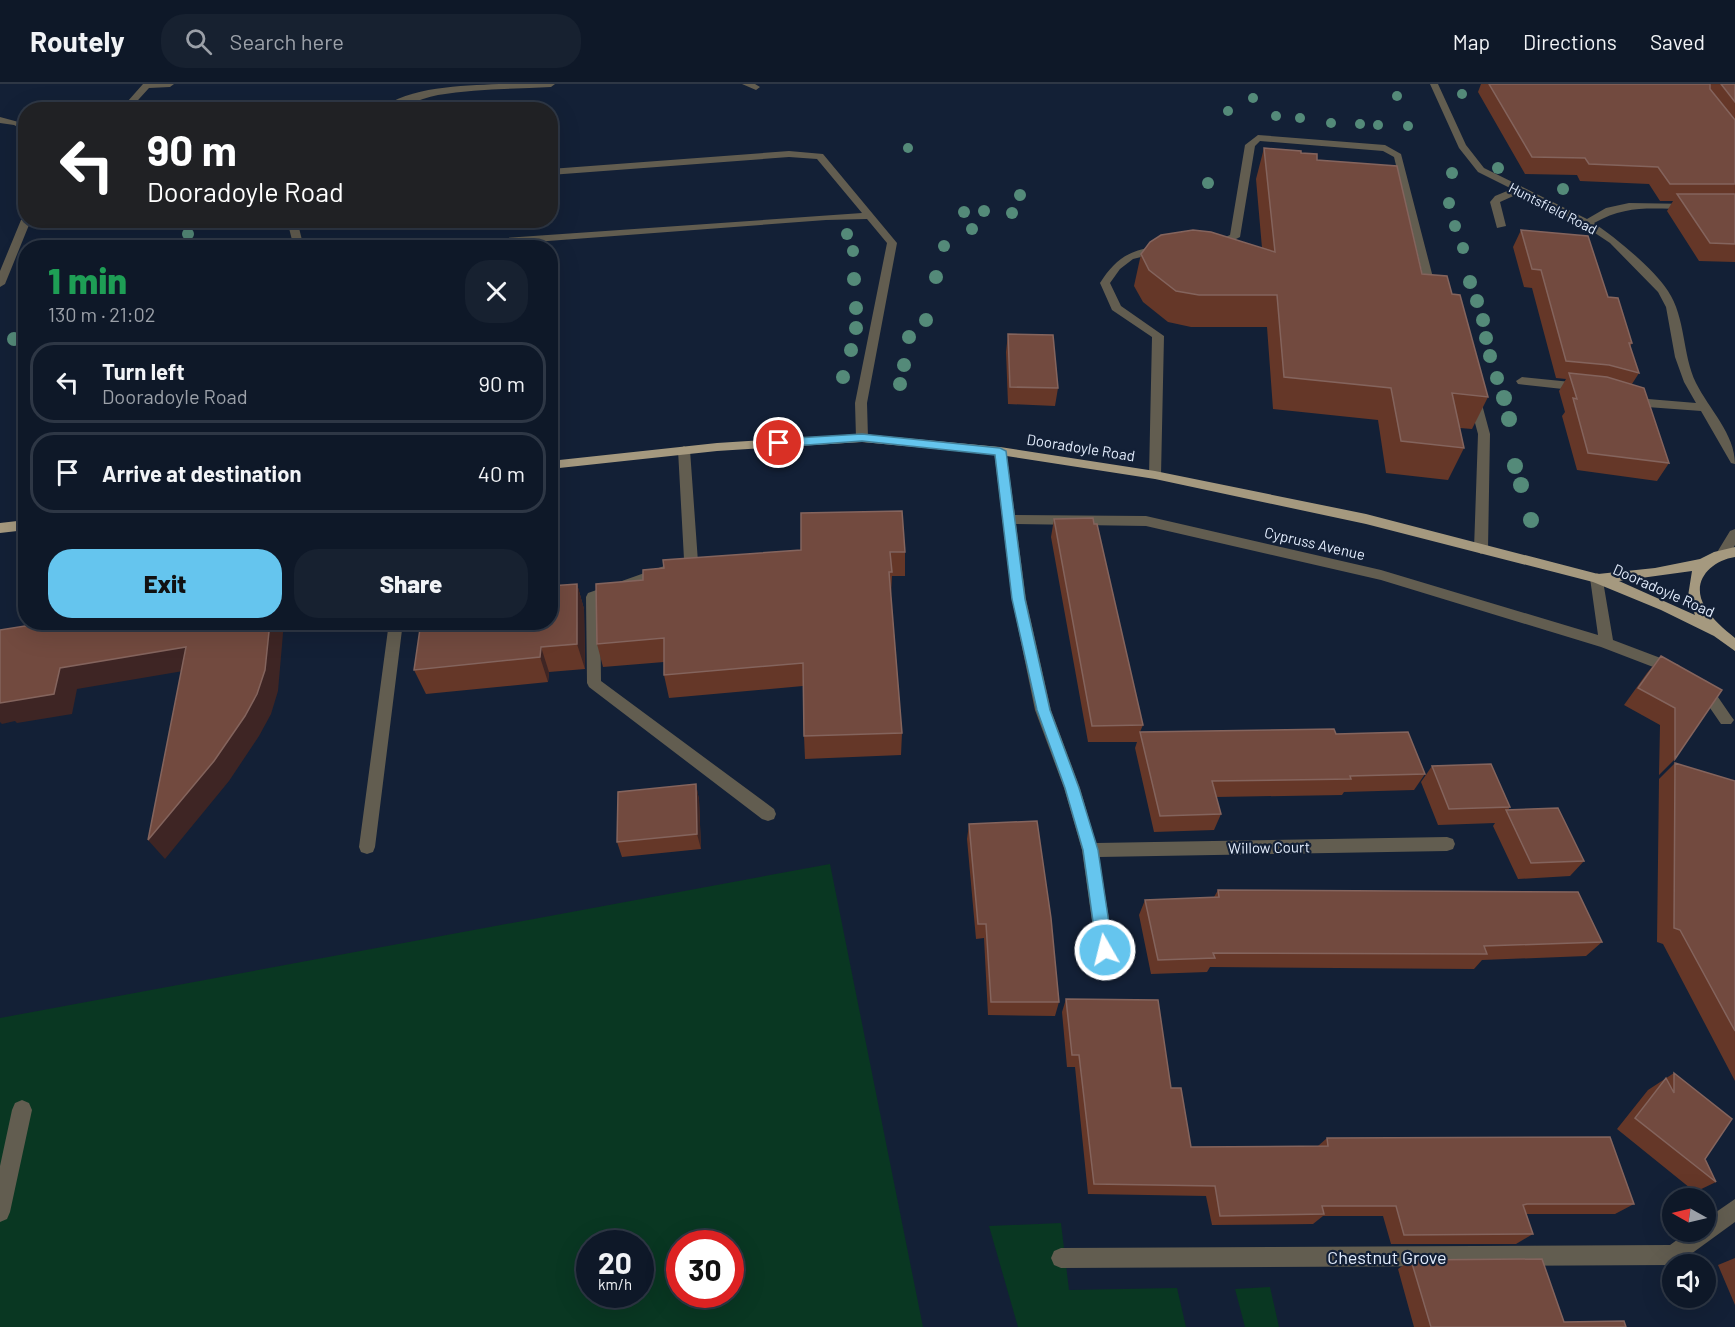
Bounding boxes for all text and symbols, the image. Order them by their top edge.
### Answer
search box [161,14,581,68]
text: Routely [30,24,125,58]
icon: search [182,25,215,58]
text: Search here [230,28,344,54]
text: Map [1453,29,1490,54]
text: Directions [1523,29,1617,54]
text: Saved [1650,29,1705,54]
text: 90 m [147,124,237,174]
icon: left [48,126,126,204]
text: Dooradoyle Road [147,175,344,207]
street label: Huntsfield Road [1506,178,1600,238]
text: 1 min [48,258,127,301]
button: close [465,260,528,323]
text: 130 m · 21:02 [48,302,156,326]
text: Turn left [102,358,185,384]
icon: left [51,366,84,399]
text: 90 m [479,370,525,396]
text: Dooradoyle Road [102,384,248,408]
pin [753,417,804,468]
icon: arrive [762,426,795,459]
street label: Dooradoyle Road [1026,430,1136,464]
icon: arrive [51,456,84,489]
text: Arrive at destination [102,460,301,486]
text: 40 m [478,460,525,486]
street label: Cypruss Avenue [1263,523,1367,563]
button: Exit [48,549,282,618]
button: Share [294,549,528,618]
street label: Dooradoyle Road [1610,560,1718,620]
street label: Willow Court [1228,837,1310,857]
position arrow [1073,918,1137,982]
north arrow [1662,1188,1716,1242]
map controls [1662,1188,1716,1308]
speed limit sign: 30 [666,1230,744,1308]
text: 20 [598,1244,632,1280]
street label: Chestnut Grove [1327,1246,1447,1268]
button: sound [1662,1254,1716,1308]
text: km/h [598,1275,632,1293]

